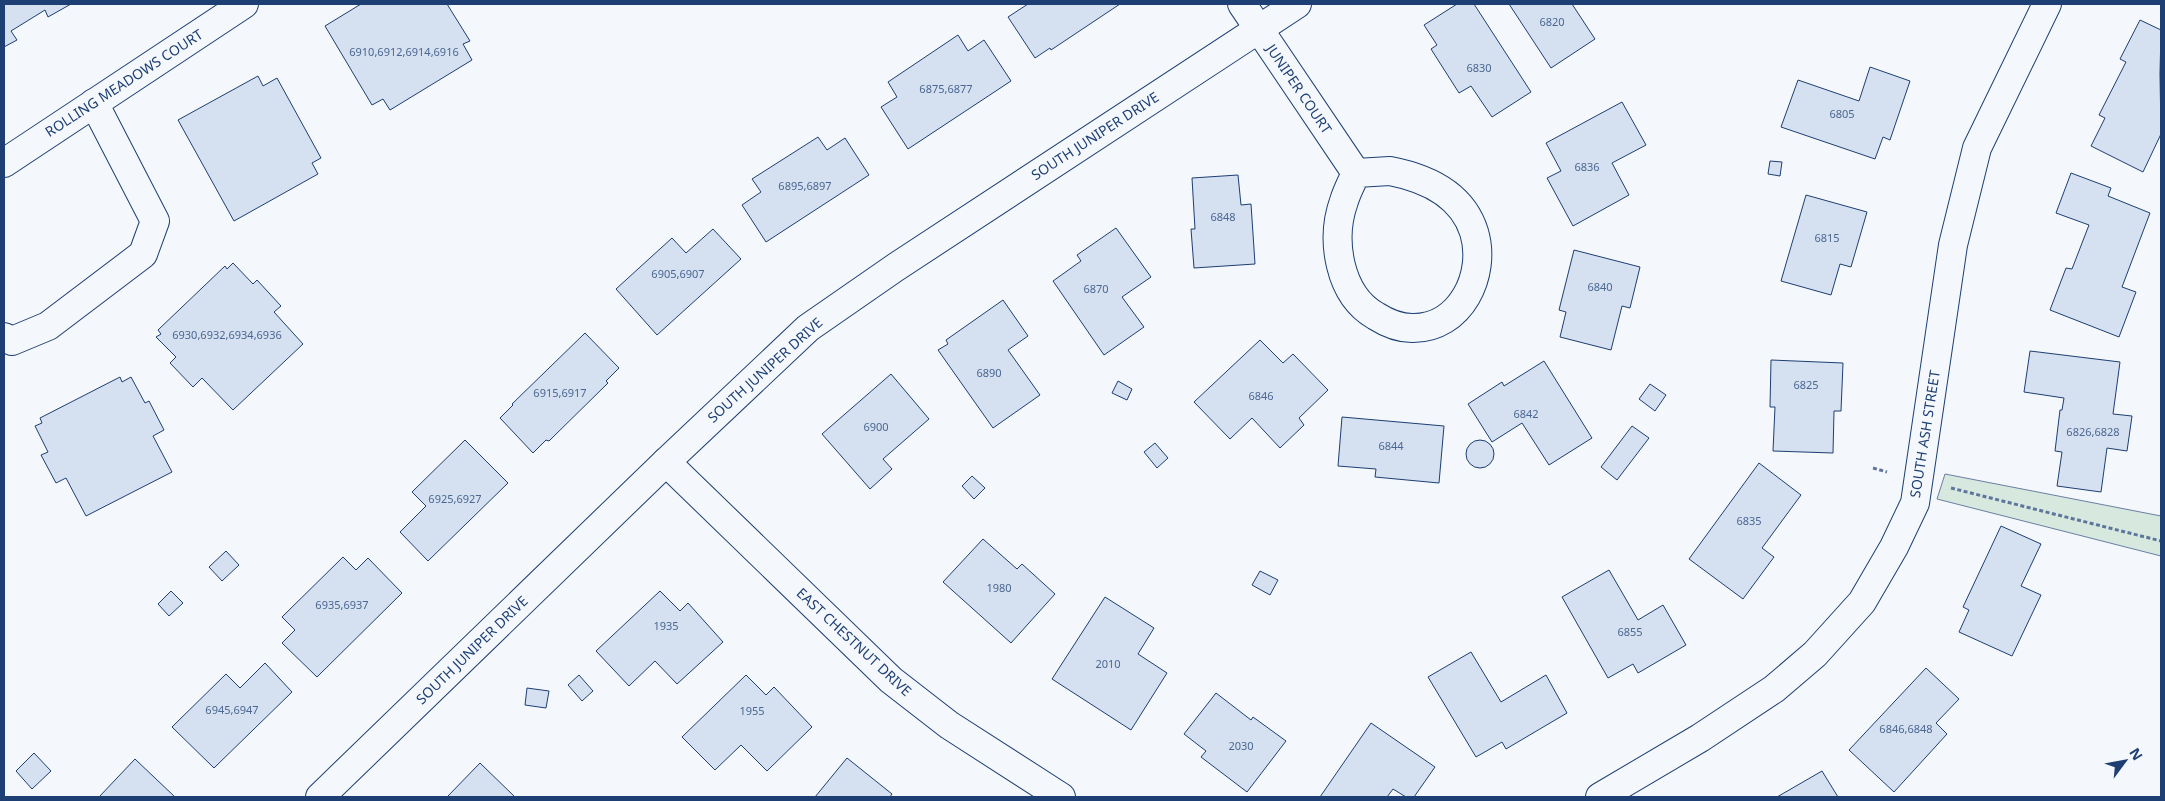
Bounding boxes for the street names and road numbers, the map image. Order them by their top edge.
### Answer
street label: ROLLING MEADOWS COURT [41,24,206,141]
street label: JUNIPER COURT [1261,39,1337,137]
street label: SOUTH JUNIPER DRIVE [1027,87,1162,184]
street label: SOUTH JUNIPER DRIVE [703,313,826,426]
street label: SOUTH ASH STREET [1905,369,1944,499]
street label: EAST CHESTNUT DRIVE [793,583,916,700]
street label: SOUTH JUNIPER DRIVE [412,591,532,708]

